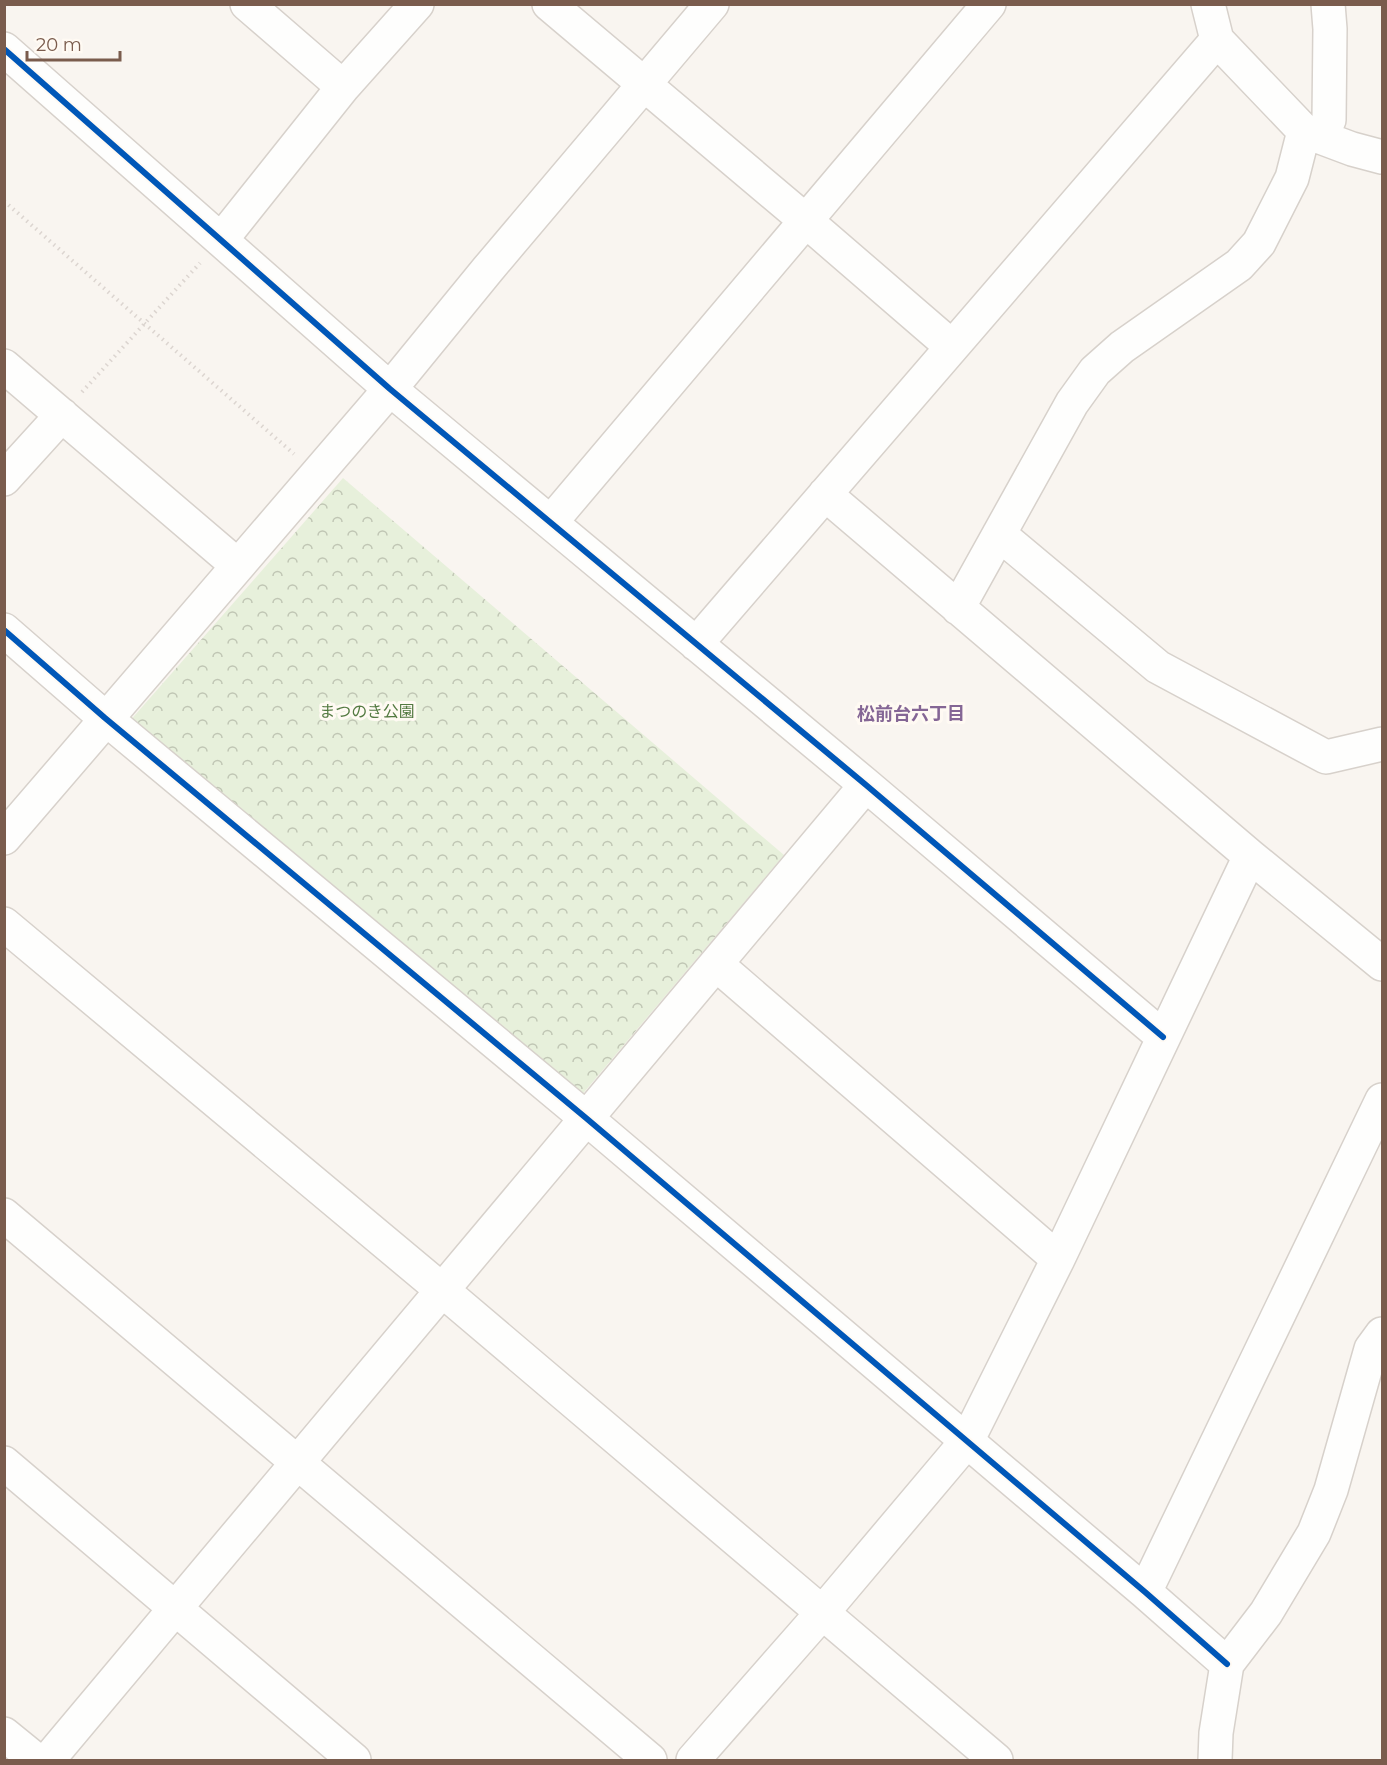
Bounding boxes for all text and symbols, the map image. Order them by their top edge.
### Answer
scale bar [27,24,120,62]
text: 20 m [36,34,82,56]
park label: まつのき公園 [319,702,415,721]
district label: 松前台六丁目 [857,703,965,725]

